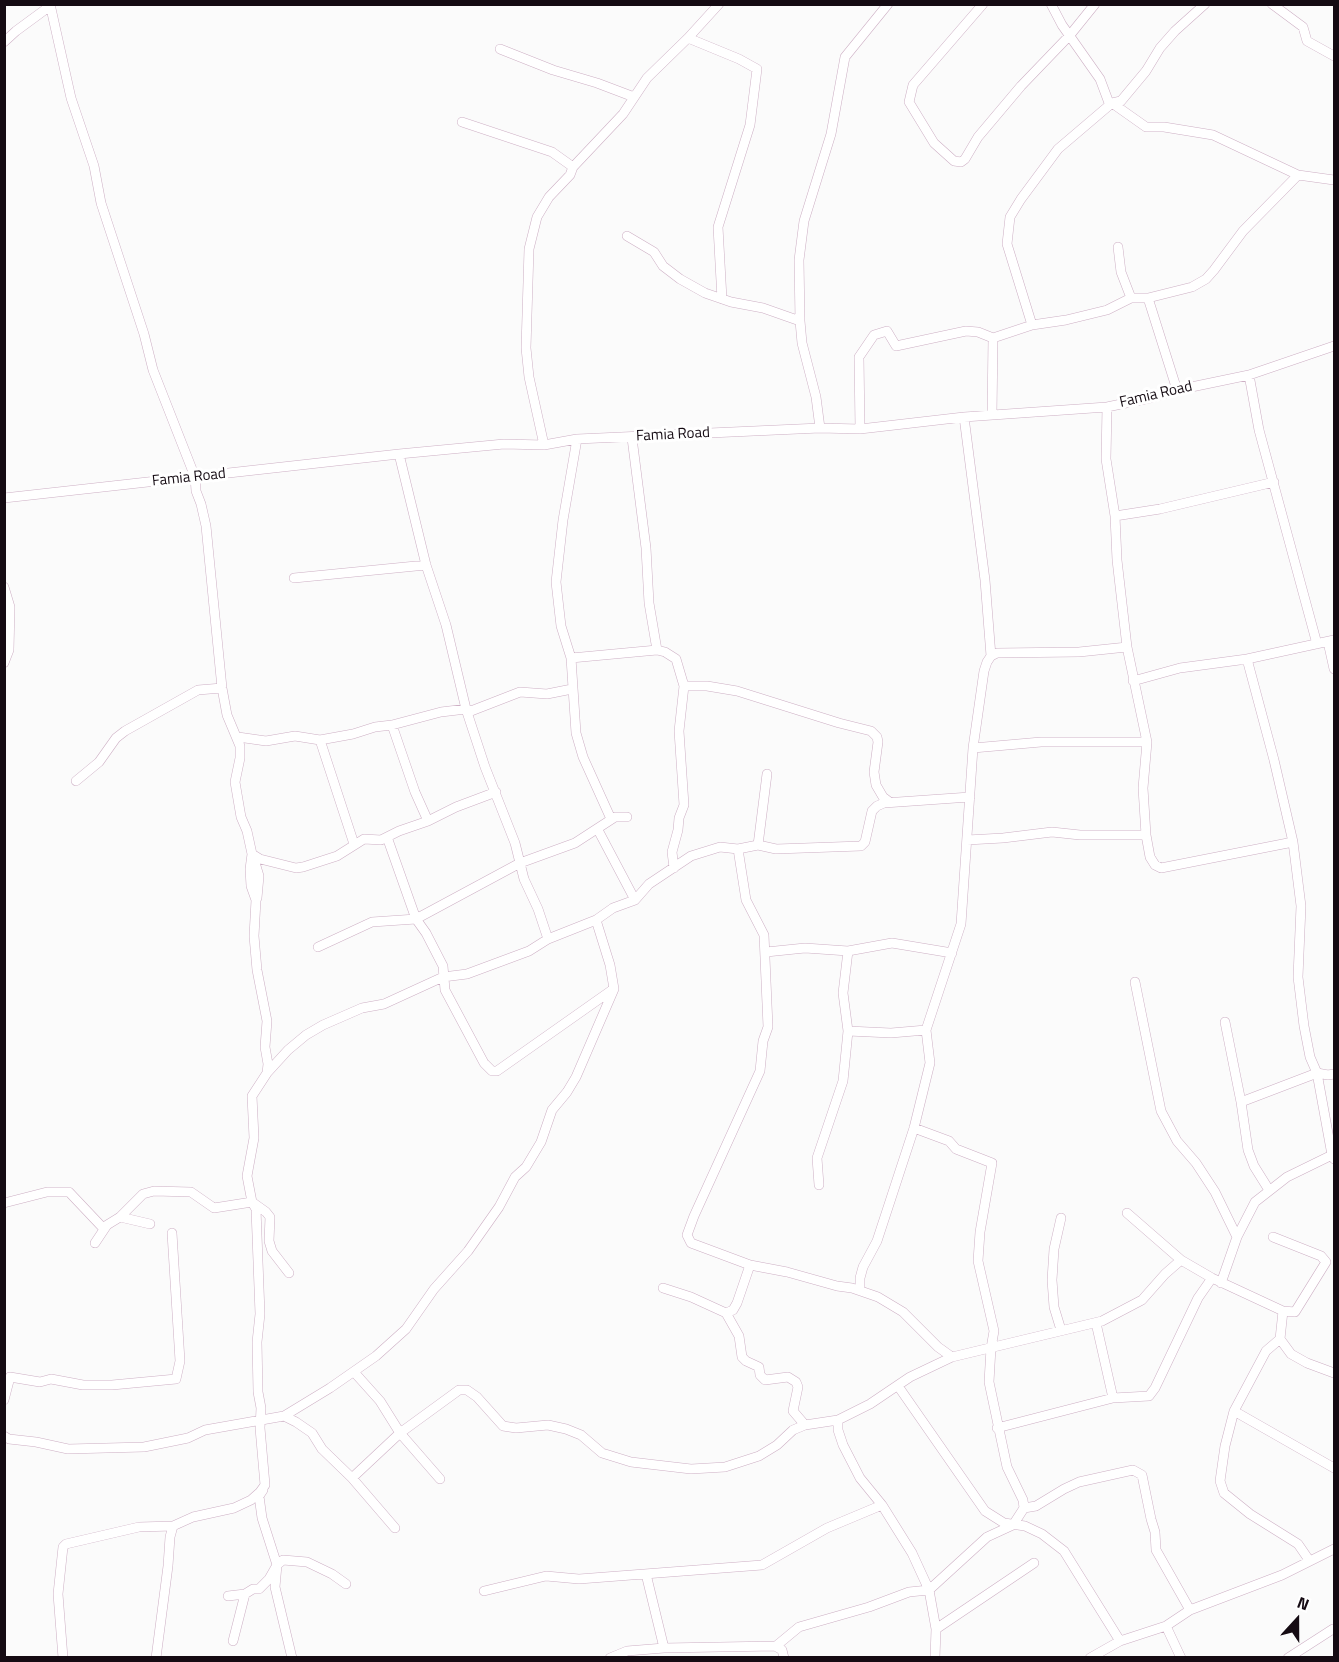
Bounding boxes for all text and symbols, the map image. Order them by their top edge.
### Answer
street label: Famia Road [1118,378,1194,412]
street label: Famia Road [636,424,710,446]
street label: Famia Road [151,465,227,491]
north arrow [1267,1590,1327,1650]
text: N [1294,1590,1313,1616]

